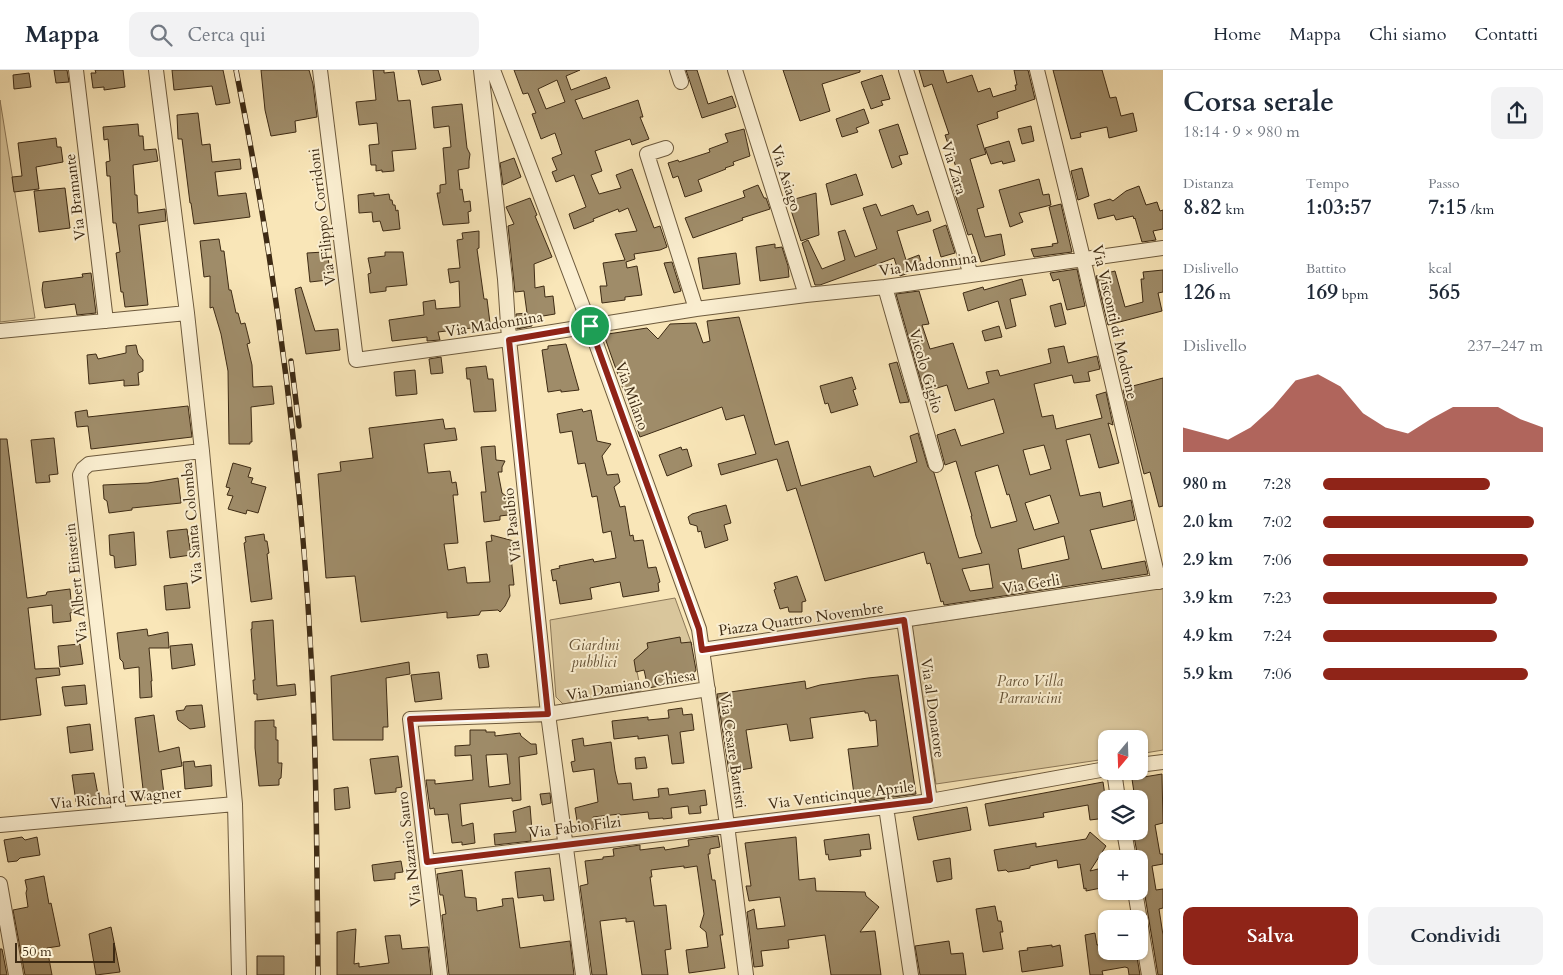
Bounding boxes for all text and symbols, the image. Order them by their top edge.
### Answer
search box [129,12,479,57]
text: Mappa [25,18,99,51]
icon: search [147,21,175,49]
text: Cerca qui [187,22,265,48]
text: Home [1213,22,1261,47]
text: Mappa [1289,22,1341,47]
text: Chi siamo [1369,22,1446,47]
text: Contatti [1474,22,1538,47]
text: Corsa serale [1183,83,1334,121]
button: share [1491,87,1543,139]
text: 18:14 · 9 × 980 m [1183,121,1300,143]
street label: Via Zara [936,139,972,198]
street label: Via Asiago [766,142,806,214]
street label: Via Filippo Corridoni [304,147,340,287]
street label: Via Bramante [60,152,90,241]
text: Distanza [1183,174,1234,193]
text: Tempo [1306,174,1349,193]
text: Passo [1428,174,1460,193]
text: 8.82 [1183,193,1221,222]
text: 1:03:57 [1306,193,1372,222]
text: 7:15 [1428,193,1467,222]
text: km [1221,200,1244,219]
text: /km [1467,200,1494,219]
street label: Via Visconti di Modrone [1088,243,1143,401]
street label: Via Madonnina [878,247,979,281]
text: Dislivello [1183,259,1239,278]
text: Battito [1306,259,1346,278]
text: kcal [1428,259,1452,278]
text: 126 [1183,278,1215,307]
text: 169 [1306,278,1338,307]
text: 565 [1428,278,1461,307]
text: m [1215,285,1231,304]
text: bpm [1338,285,1369,304]
pin [569,305,611,347]
street label: Via Madonnina [444,306,545,342]
icon: arrive [576,312,604,340]
street label: Vicolo Giglio [904,327,948,415]
text: Dislivello [1183,335,1247,357]
text: 237–247 m [1467,335,1543,357]
street label: Via Milano [610,359,654,433]
street label: Via Santa Colomba [177,461,207,585]
text: 980 m [1183,473,1227,495]
text: 7:28 [1263,473,1292,495]
street label: Via Pasubio [498,487,526,563]
text: 2.0 km [1183,511,1233,533]
text: 7:02 [1263,511,1292,533]
street label: Via Albert Einstein [60,521,92,644]
text: 2.9 km [1183,549,1233,571]
text: 7:06 [1263,549,1292,571]
street label: Via Gerli [1001,570,1061,598]
text: 3.9 km [1183,587,1233,609]
text: 7:23 [1263,587,1292,609]
street label: Piazza Quattro Novembre [717,597,885,640]
text: 4.9 km [1183,625,1233,647]
text: 7:24 [1263,625,1292,647]
park label: Giardini pubblici [569,635,620,672]
street label: Via al Donatore [916,657,950,759]
text: 5.9 km [1183,663,1233,685]
text: 7:06 [1263,663,1292,685]
street label: Via Damiano Chiesa [565,665,698,705]
park label: Parco Villa Parravicini [997,671,1064,708]
street label: Via Cesare Battisti [715,692,751,810]
north arrow [1098,730,1148,780]
map controls [1098,730,1148,960]
street label: Via Venticinque Aprile [767,776,915,814]
street label: Via Richard Wagner [50,782,183,814]
street label: Via Nazario Sauro [392,790,426,908]
button: layers [1098,790,1148,840]
street label: Via Fabio Filzi [528,811,622,843]
button: + [1098,850,1148,900]
button: Salva [1183,907,1358,965]
button: Condividi [1368,907,1543,965]
button: − [1098,910,1148,960]
scale bar [15,940,115,963]
text: 50 m [22,942,52,961]

